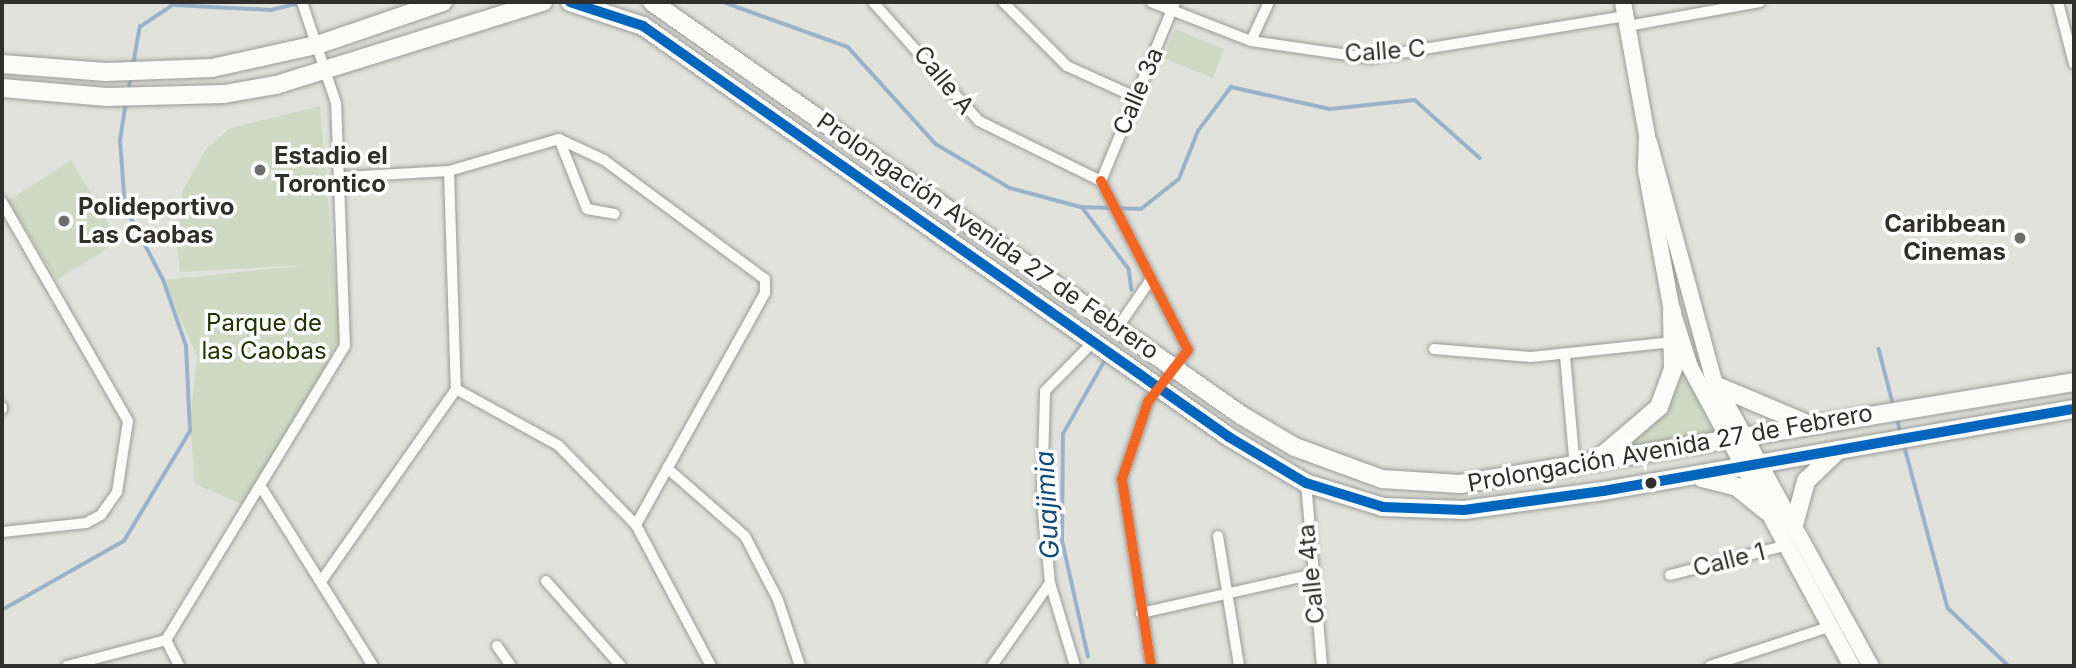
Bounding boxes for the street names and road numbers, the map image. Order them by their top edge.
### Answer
street label: Calle C [1344,34,1426,68]
street label: Calle A [908,40,980,120]
street label: Calle 3a [1107,43,1169,139]
street label: Prolongación Avenida 27 de Febrero [812,106,1164,366]
street label: Prolongación Avenida 27 de Febrero [1465,398,1875,498]
street label: Calle 4ta [1291,523,1331,625]
street label: Calle 1 [1690,537,1768,583]

